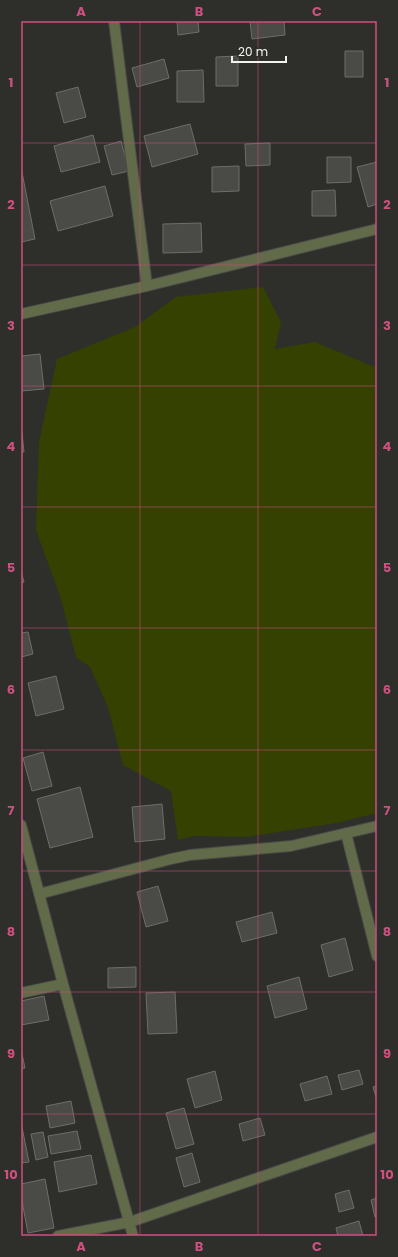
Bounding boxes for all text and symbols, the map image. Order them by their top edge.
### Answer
text: A [76,2,86,21]
text: B [195,2,204,21]
text: C [312,2,322,21]
scale bar [232,38,286,64]
text: 20 m [238,43,268,60]
text: 1 [9,73,13,92]
text: 1 [385,73,389,92]
text: 2 [7,195,15,214]
text: 2 [383,195,391,214]
text: 3 [7,316,15,335]
text: 3 [383,316,391,335]
text: 4 [7,437,16,456]
text: 4 [383,437,392,456]
text: 5 [7,558,15,577]
text: 5 [383,558,391,577]
text: 6 [7,680,15,699]
text: 6 [383,680,391,699]
text: 7 [8,801,15,820]
text: 7 [384,801,391,820]
text: 8 [7,922,15,941]
text: 8 [383,922,391,941]
text: 9 [7,1044,15,1063]
text: 9 [383,1044,391,1063]
text: 10 [4,1165,18,1184]
text: 10 [380,1165,394,1184]
text: A [76,1237,86,1256]
text: B [195,1237,204,1256]
text: C [312,1237,322,1256]

